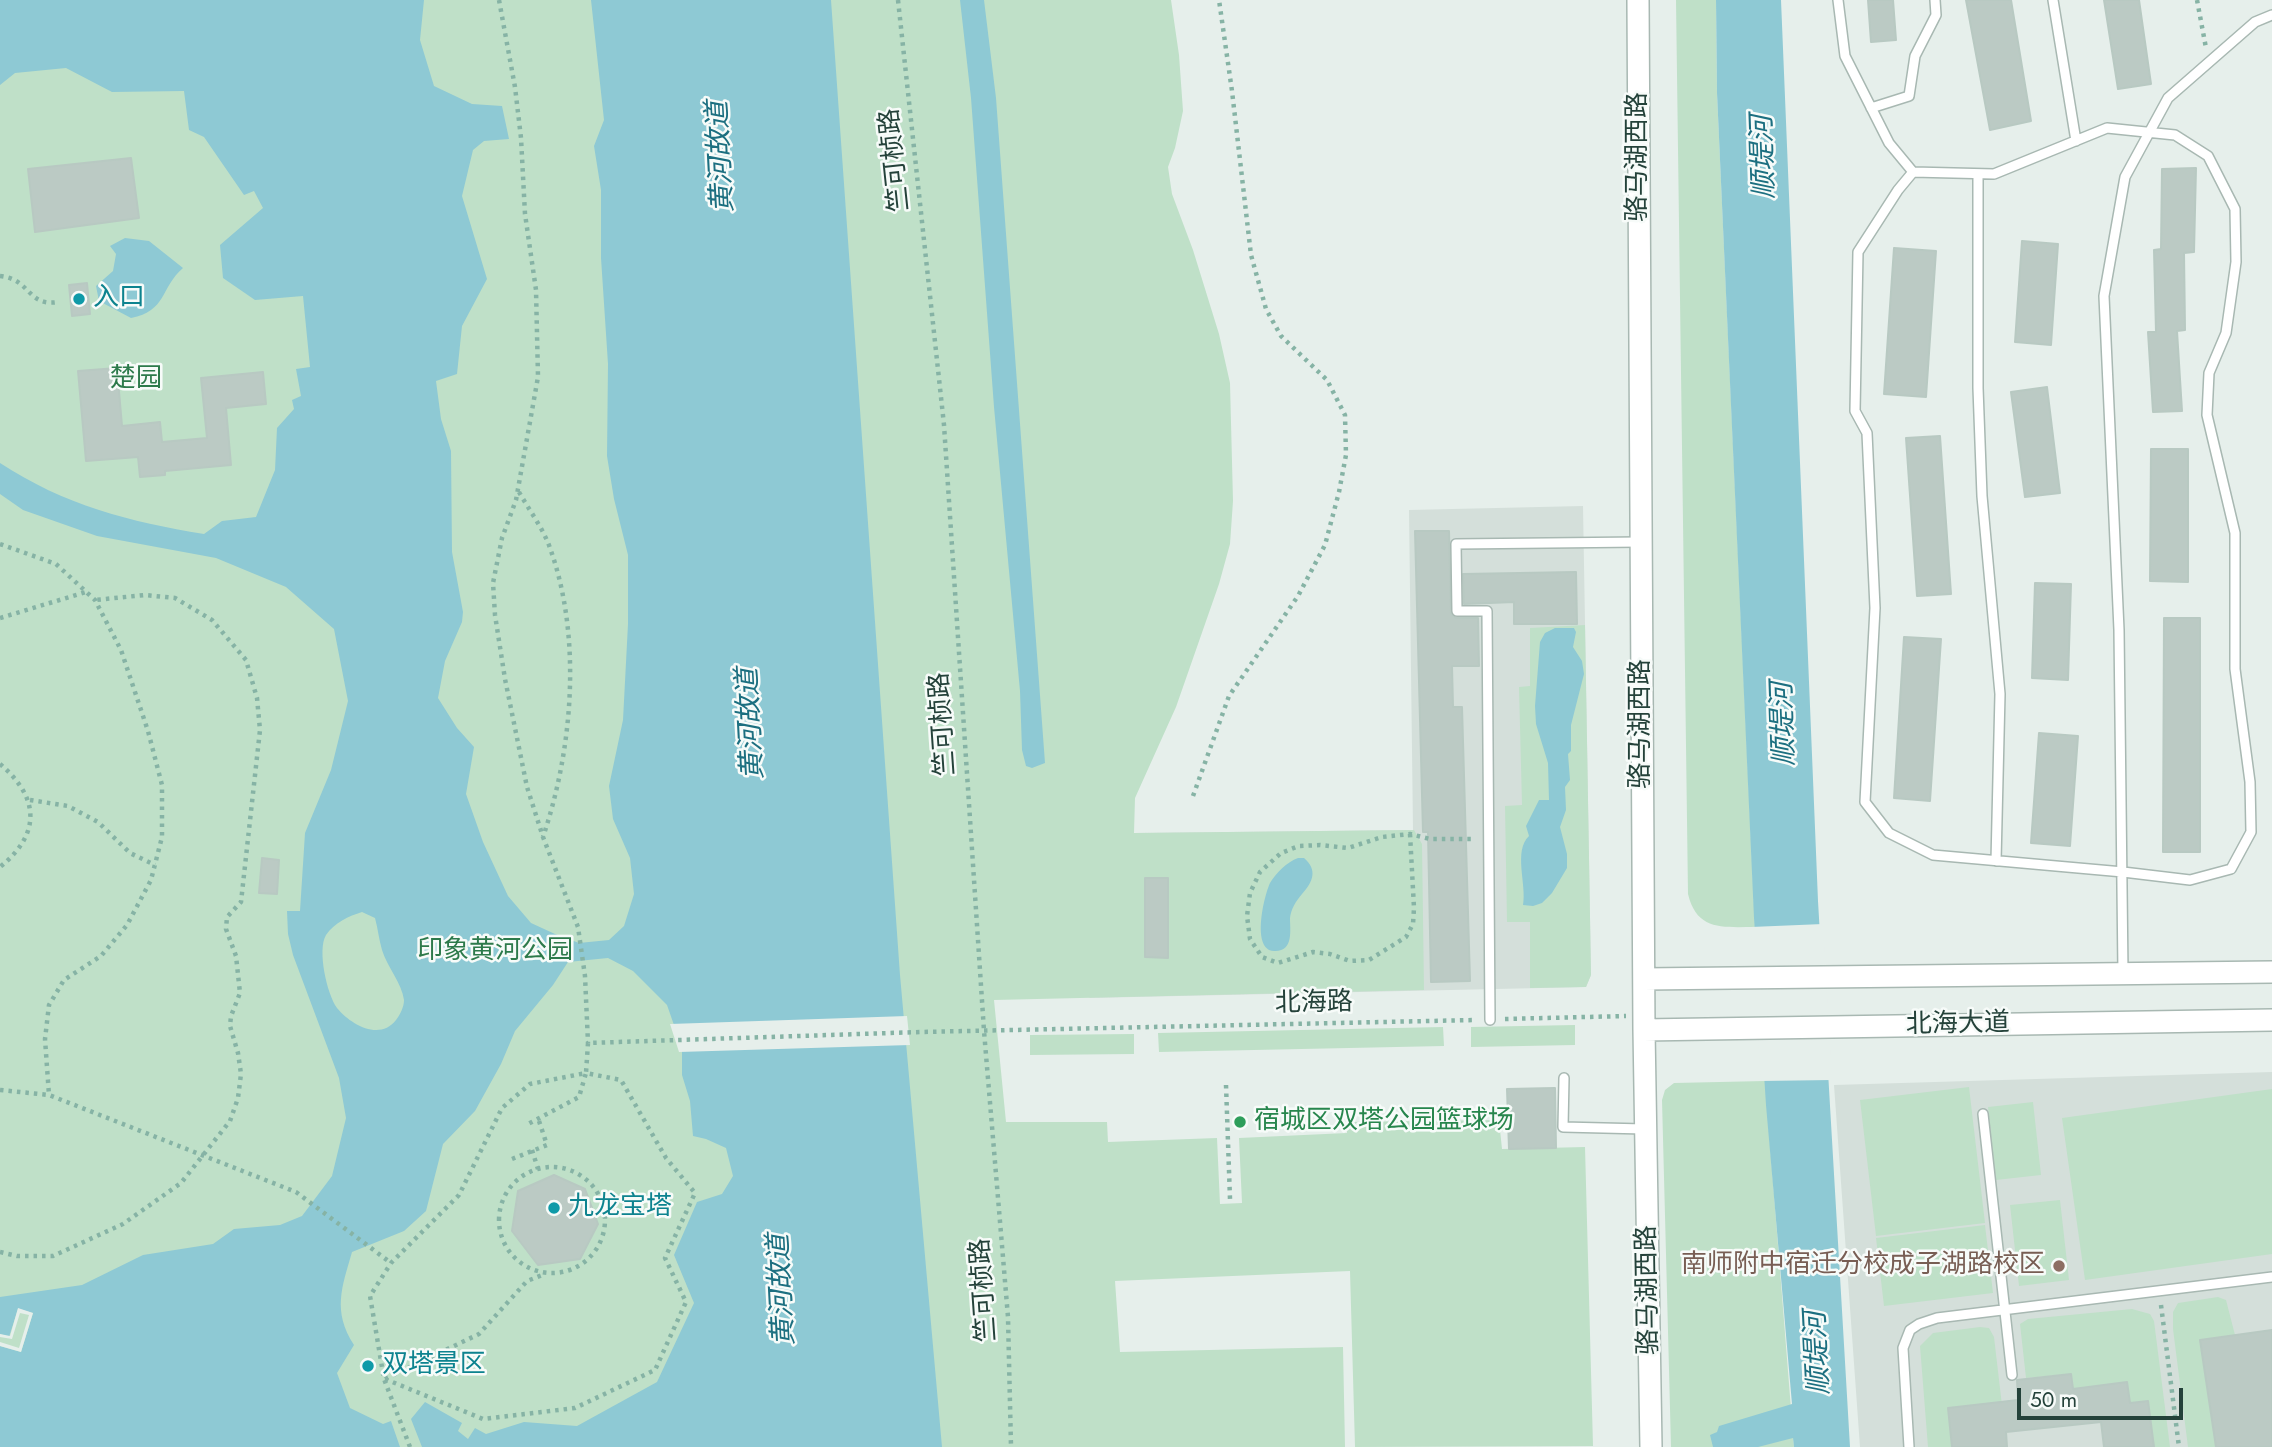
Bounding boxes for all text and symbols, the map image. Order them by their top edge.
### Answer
street label: 骆马湖西路 [1623,92,1655,222]
water label: 黄河故道 [702,100,742,214]
street label: 竺可桢路 [875,107,917,213]
water label: 顺堤河 [1747,114,1783,200]
place label: 入口 [93,283,145,315]
marker: 入口 [71,291,87,307]
park label: 楚园 [110,364,162,396]
street label: 骆马湖西路 [1626,659,1658,789]
water label: 黄河故道 [732,667,772,781]
street label: 竺可桢路 [925,671,963,777]
water label: 顺堤河 [1767,681,1803,767]
park label: 印象黄河公园 [417,936,573,968]
street label: 北海路 [1275,988,1353,1020]
street label: 北海大道 [1906,1008,2010,1042]
place label: 宿城区双塔公园篮球场 [1254,1106,1514,1138]
marker: 宿城区双塔公园篮球场 [1232,1114,1248,1130]
place label: 九龙宝塔 [568,1192,672,1224]
marker: 九龙宝塔 [546,1200,562,1216]
street label: 骆马湖西路 [1632,1225,1666,1355]
water label: 黄河故道 [763,1233,803,1347]
street label: 竺可桢路 [966,1237,1004,1343]
place label: 南师附中宿迁分校成子湖路校区 [1681,1250,2045,1282]
marker: 南师附中宿迁分校成子湖路校区 [2051,1258,2067,1274]
water label: 顺堤河 [1800,1310,1838,1396]
place label: 双塔景区 [382,1350,486,1382]
marker: 双塔景区 [360,1358,376,1374]
scale bar [2020,1374,2186,1418]
text: 50 m [2030,1385,2077,1415]

